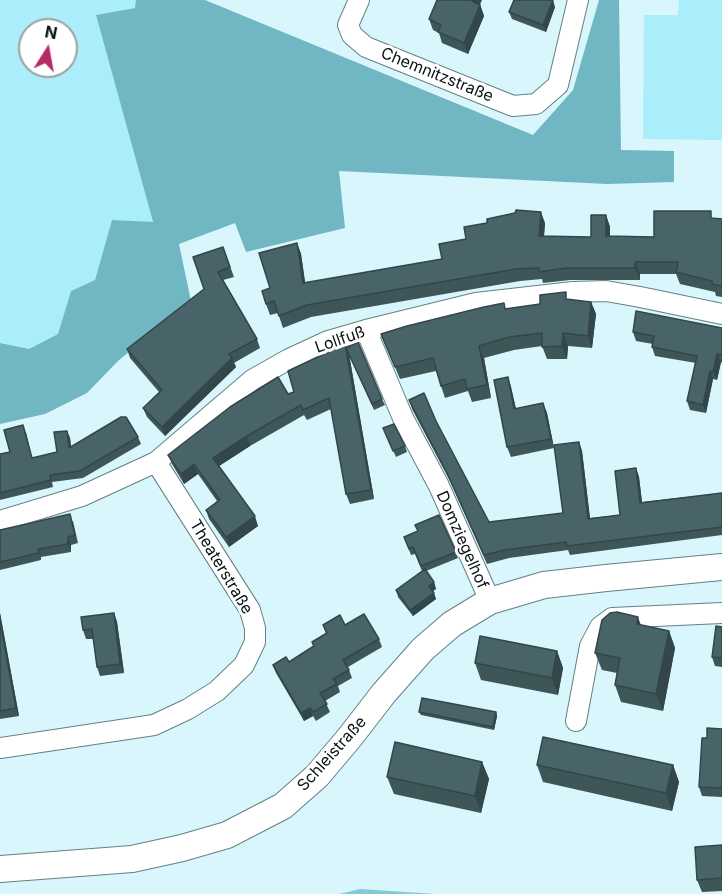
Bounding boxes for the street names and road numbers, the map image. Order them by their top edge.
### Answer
street label: Chemnitzstraße [378,44,496,106]
street label: Lollfuß [312,323,368,357]
street label: Domziegelhof [432,488,492,592]
street label: Theaterstraße [185,516,257,618]
street label: Schleistraße [293,713,371,795]

